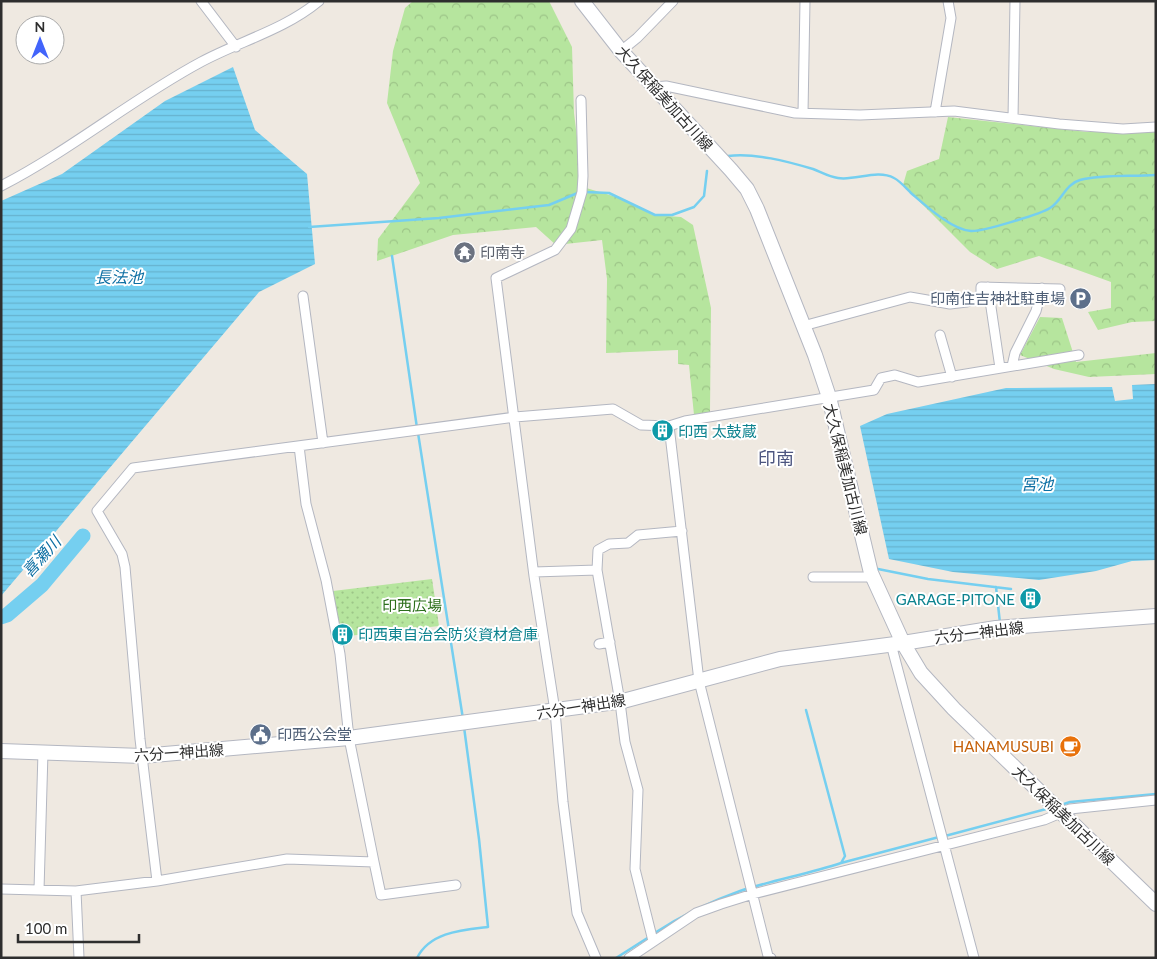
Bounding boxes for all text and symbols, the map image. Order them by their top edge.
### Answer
north arrow [15,15,65,65]
text: N [35,18,45,35]
street label: 大久保稲美加古川線 [613,42,717,154]
temple icon: 印南寺 [452,240,476,264]
place label: 印南寺 [480,243,525,261]
water label: 長法池 [95,267,145,286]
parking icon: 印南住吉神社駐車場 [1069,286,1093,310]
place label: 印南住吉神社駐車場 [930,289,1065,307]
street label: 大久保稲美加古川線 [821,401,871,537]
building icon: 印西 太鼓蔵 [650,419,674,443]
place label: 印西 太鼓蔵 [678,422,757,440]
district label: 印南 [758,447,794,469]
water label: 宮池 [1021,474,1055,493]
water label: 喜瀬川 [18,530,65,580]
building icon: GARAGE-PITONE [1019,587,1043,611]
place label: GARAGE-PITONE [896,590,1015,608]
park label: 印西広場 [382,596,442,614]
street label: 六分一神出線 [933,618,1025,646]
building icon: 印西東自治会防災資材倉庫 [330,622,354,646]
place label: 印西東自治会防災資材倉庫 [358,625,538,643]
street label: 六分一神出線 [535,690,627,722]
public building icon: 印西公会堂 [249,722,273,746]
place label: 印西公会堂 [277,725,352,743]
cafe icon: HANAMUSUBI [1058,734,1082,758]
place label: HANAMUSUBI [953,737,1054,755]
street label: 六分一神出線 [133,740,225,764]
street label: 大久保稲美加古川線 [1009,762,1119,868]
scale bar [18,912,139,944]
text: 100 m [25,919,67,937]

